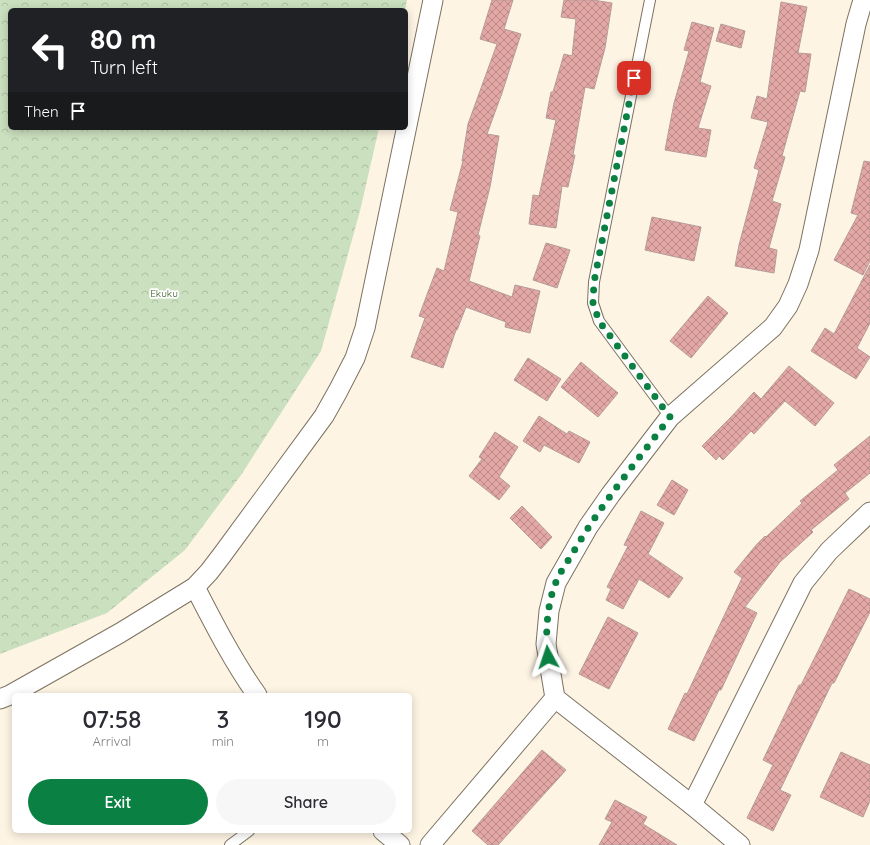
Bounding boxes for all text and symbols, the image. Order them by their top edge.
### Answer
text: 80 m [90,21,156,56]
icon: left [24,24,76,76]
text: Turn left [90,56,158,79]
pin [617,61,651,95]
icon: arrive [623,67,645,89]
icon: arrive [67,100,89,122]
text: Then [24,102,59,121]
park label: Ekuku [150,287,178,300]
position arrow [527,636,569,678]
text: 07:58 [82,704,141,734]
text: 3 [216,704,229,734]
text: 190 [304,704,342,734]
text: Arrival [92,733,131,749]
text: min [212,733,234,749]
text: m [317,733,329,749]
button: Exit [28,779,208,825]
button: Share [216,779,396,825]

